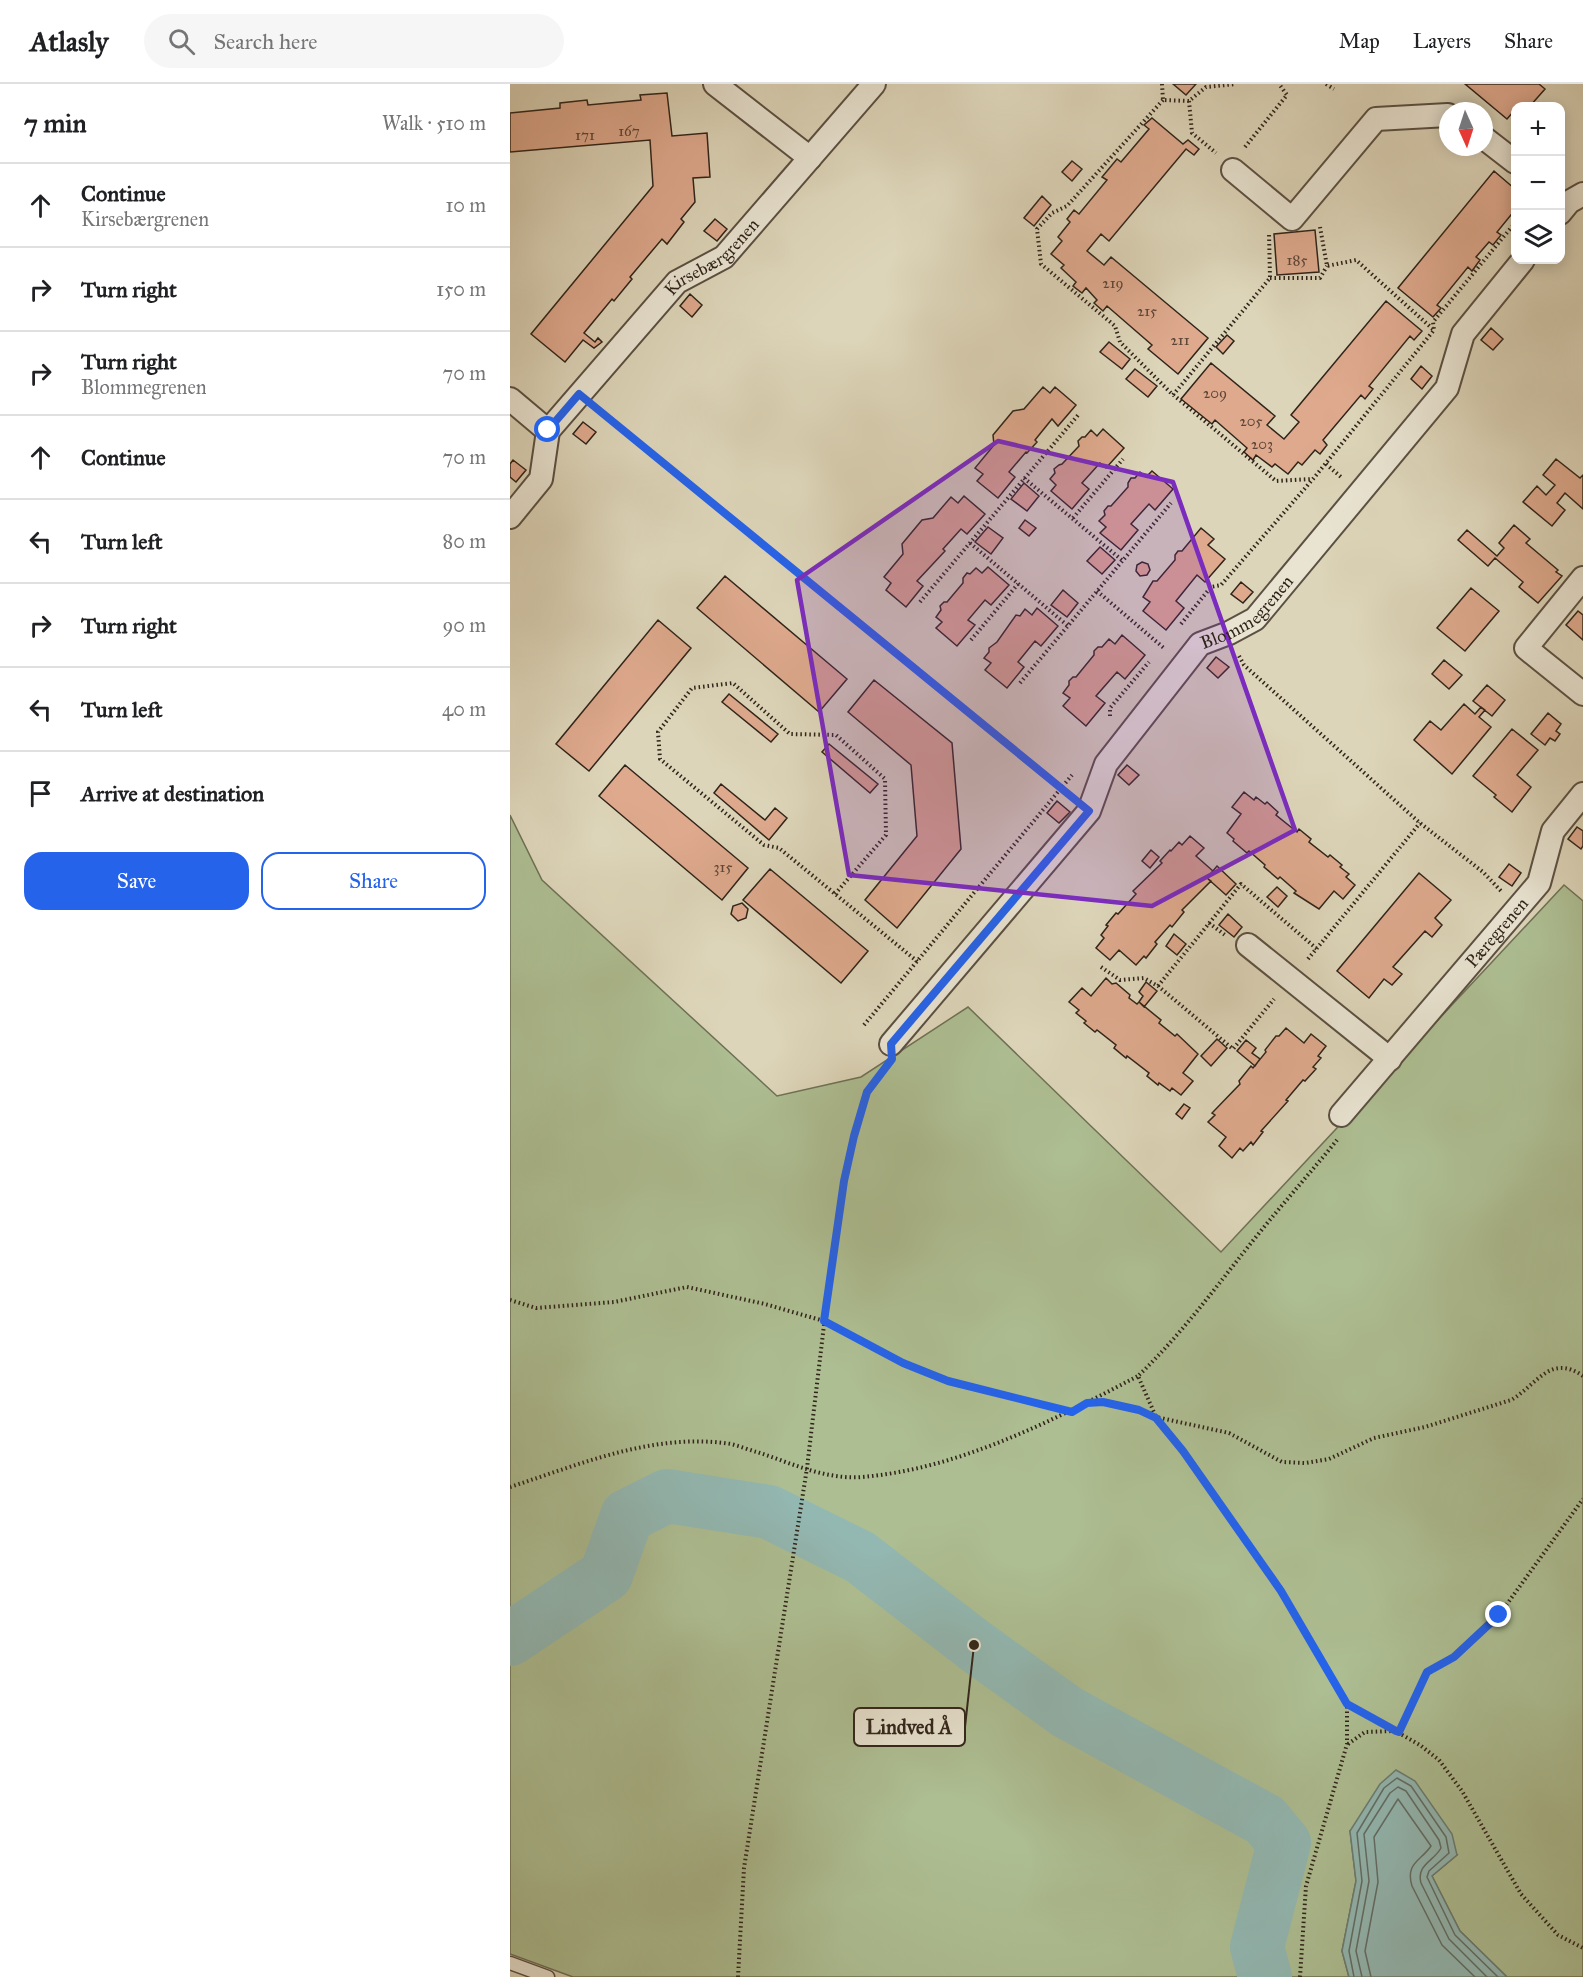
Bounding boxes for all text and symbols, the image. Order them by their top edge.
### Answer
search box [144,14,564,68]
text: Atlasly [30,24,108,59]
icon: search [165,25,198,58]
text: Search here [213,28,317,55]
text: Map [1339,28,1380,54]
text: Layers [1413,28,1471,54]
text: Share [1504,28,1553,54]
north arrow [1439,102,1493,156]
map controls [1511,102,1565,264]
button: + [1511,102,1565,156]
text: 7 min [24,107,87,139]
text: Walk · 510 m [382,111,486,135]
house number: 167 [618,122,640,140]
house number: 171 [575,126,595,144]
button: − [1511,156,1565,210]
text: Continue [81,180,166,207]
icon: ahead [24,189,57,222]
text: 10 m [445,193,486,217]
text: Kirsebærgrenen [81,207,209,231]
button: layers [1511,210,1565,264]
street label: Kirsebærgrenen [659,214,764,300]
house number: 185 [1287,251,1307,269]
icon: right [24,273,57,306]
house number: 219 [1102,274,1124,292]
text: Turn right [81,276,177,303]
text: 150 m [436,277,486,301]
house number: 215 [1137,302,1157,320]
house number: 211 [1170,331,1190,349]
text: Turn right [81,348,177,375]
icon: right [24,357,57,390]
text: 70 m [443,361,486,385]
text: Blommegrenen [81,375,207,399]
house number: 209 [1203,384,1227,402]
house number: 205 [1239,412,1263,430]
route start [534,416,560,442]
house number: 203 [1251,435,1273,453]
icon: ahead [24,441,57,474]
text: Continue [81,444,166,471]
text: 70 m [443,445,486,469]
icon: left [24,525,57,558]
text: Turn left [81,528,163,555]
text: 80 m [443,529,486,553]
street label: Blommegrenen [1197,570,1298,654]
icon: right [24,609,57,642]
text: Turn right [81,612,177,639]
text: 90 m [443,613,486,637]
icon: left [24,693,57,726]
text: Turn left [81,696,163,723]
text: 40 m [442,697,486,721]
icon: arrive [24,777,57,810]
text: Arrive at destination [81,780,264,807]
button: Save [24,852,249,910]
button: Share [261,852,486,910]
house number: 315 [714,858,732,876]
street label: Pæregrenen [1461,893,1533,972]
route end [1485,1601,1511,1627]
callout: Lindved Å [854,1708,965,1746]
text: Lindved Å [866,1714,953,1739]

